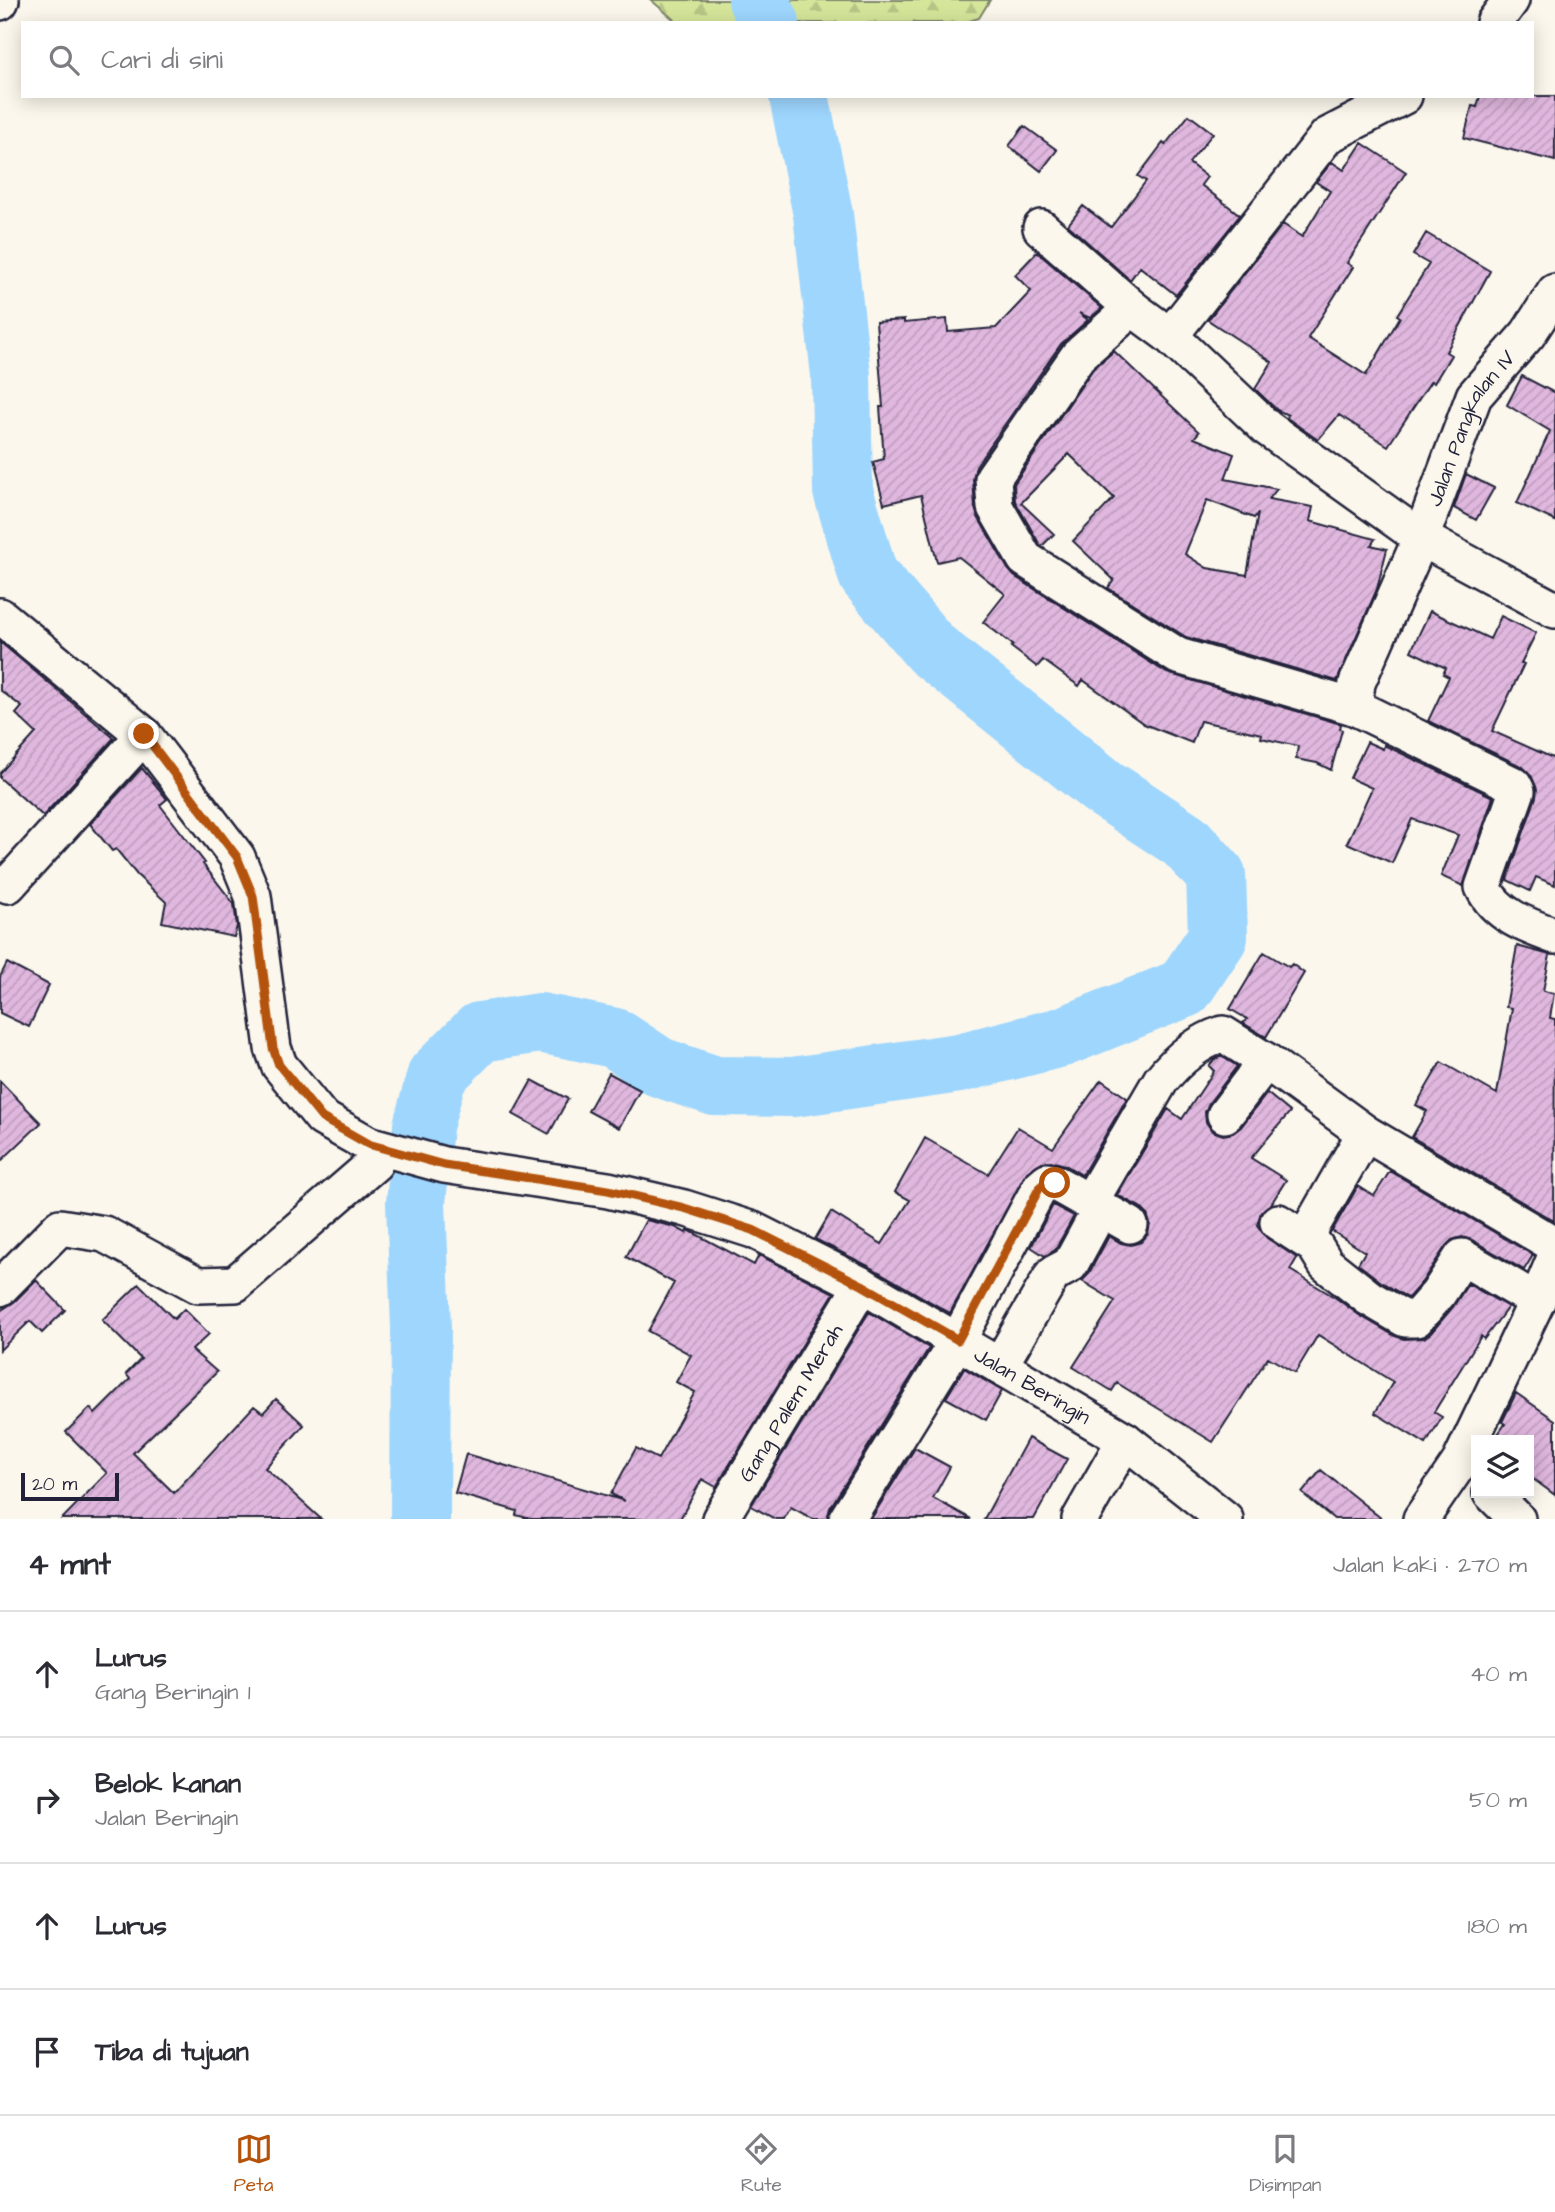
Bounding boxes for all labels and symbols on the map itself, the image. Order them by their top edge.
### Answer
street label: Jalan Pangkalan IV [1420,344,1522,510]
route end [128,718,159,749]
route start [1039,1167,1070,1198]
street label: Gang Palem Merah [731,1318,850,1487]
street label: Jalan Beringin [969,1340,1096,1431]
scale bar [21,1470,119,1502]

